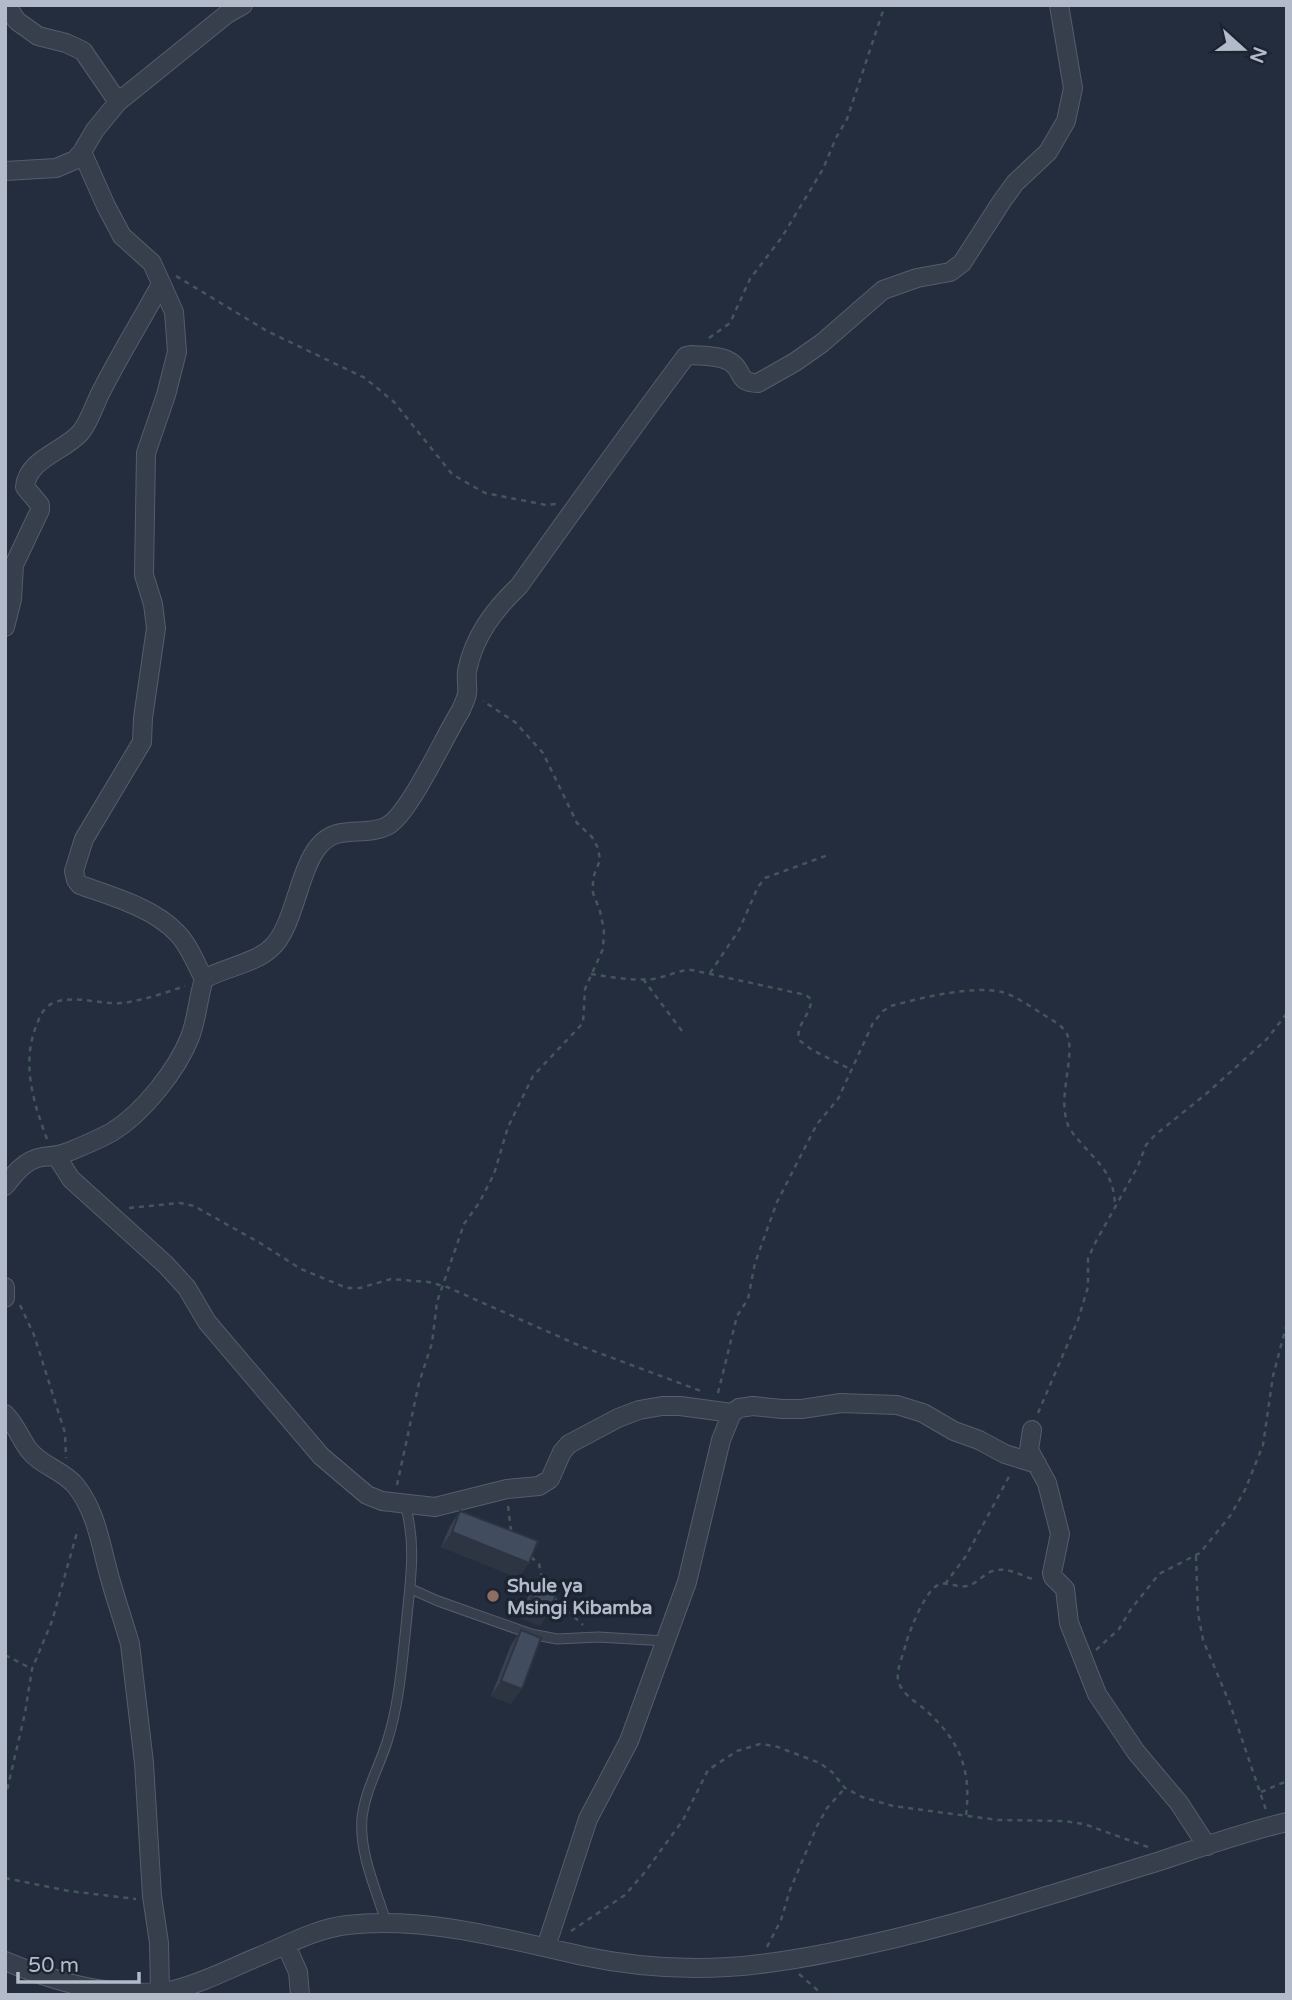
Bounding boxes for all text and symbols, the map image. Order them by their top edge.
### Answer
north arrow [1208,14,1278,84]
text: N [1245,44,1271,66]
place label: Shule ya Msingi Kibamba [507,1575,652,1620]
marker: Shule ya Msingi Kibamba [485,1588,501,1604]
scale bar [18,1940,138,1984]
text: 50 m [28,1953,79,1978]

